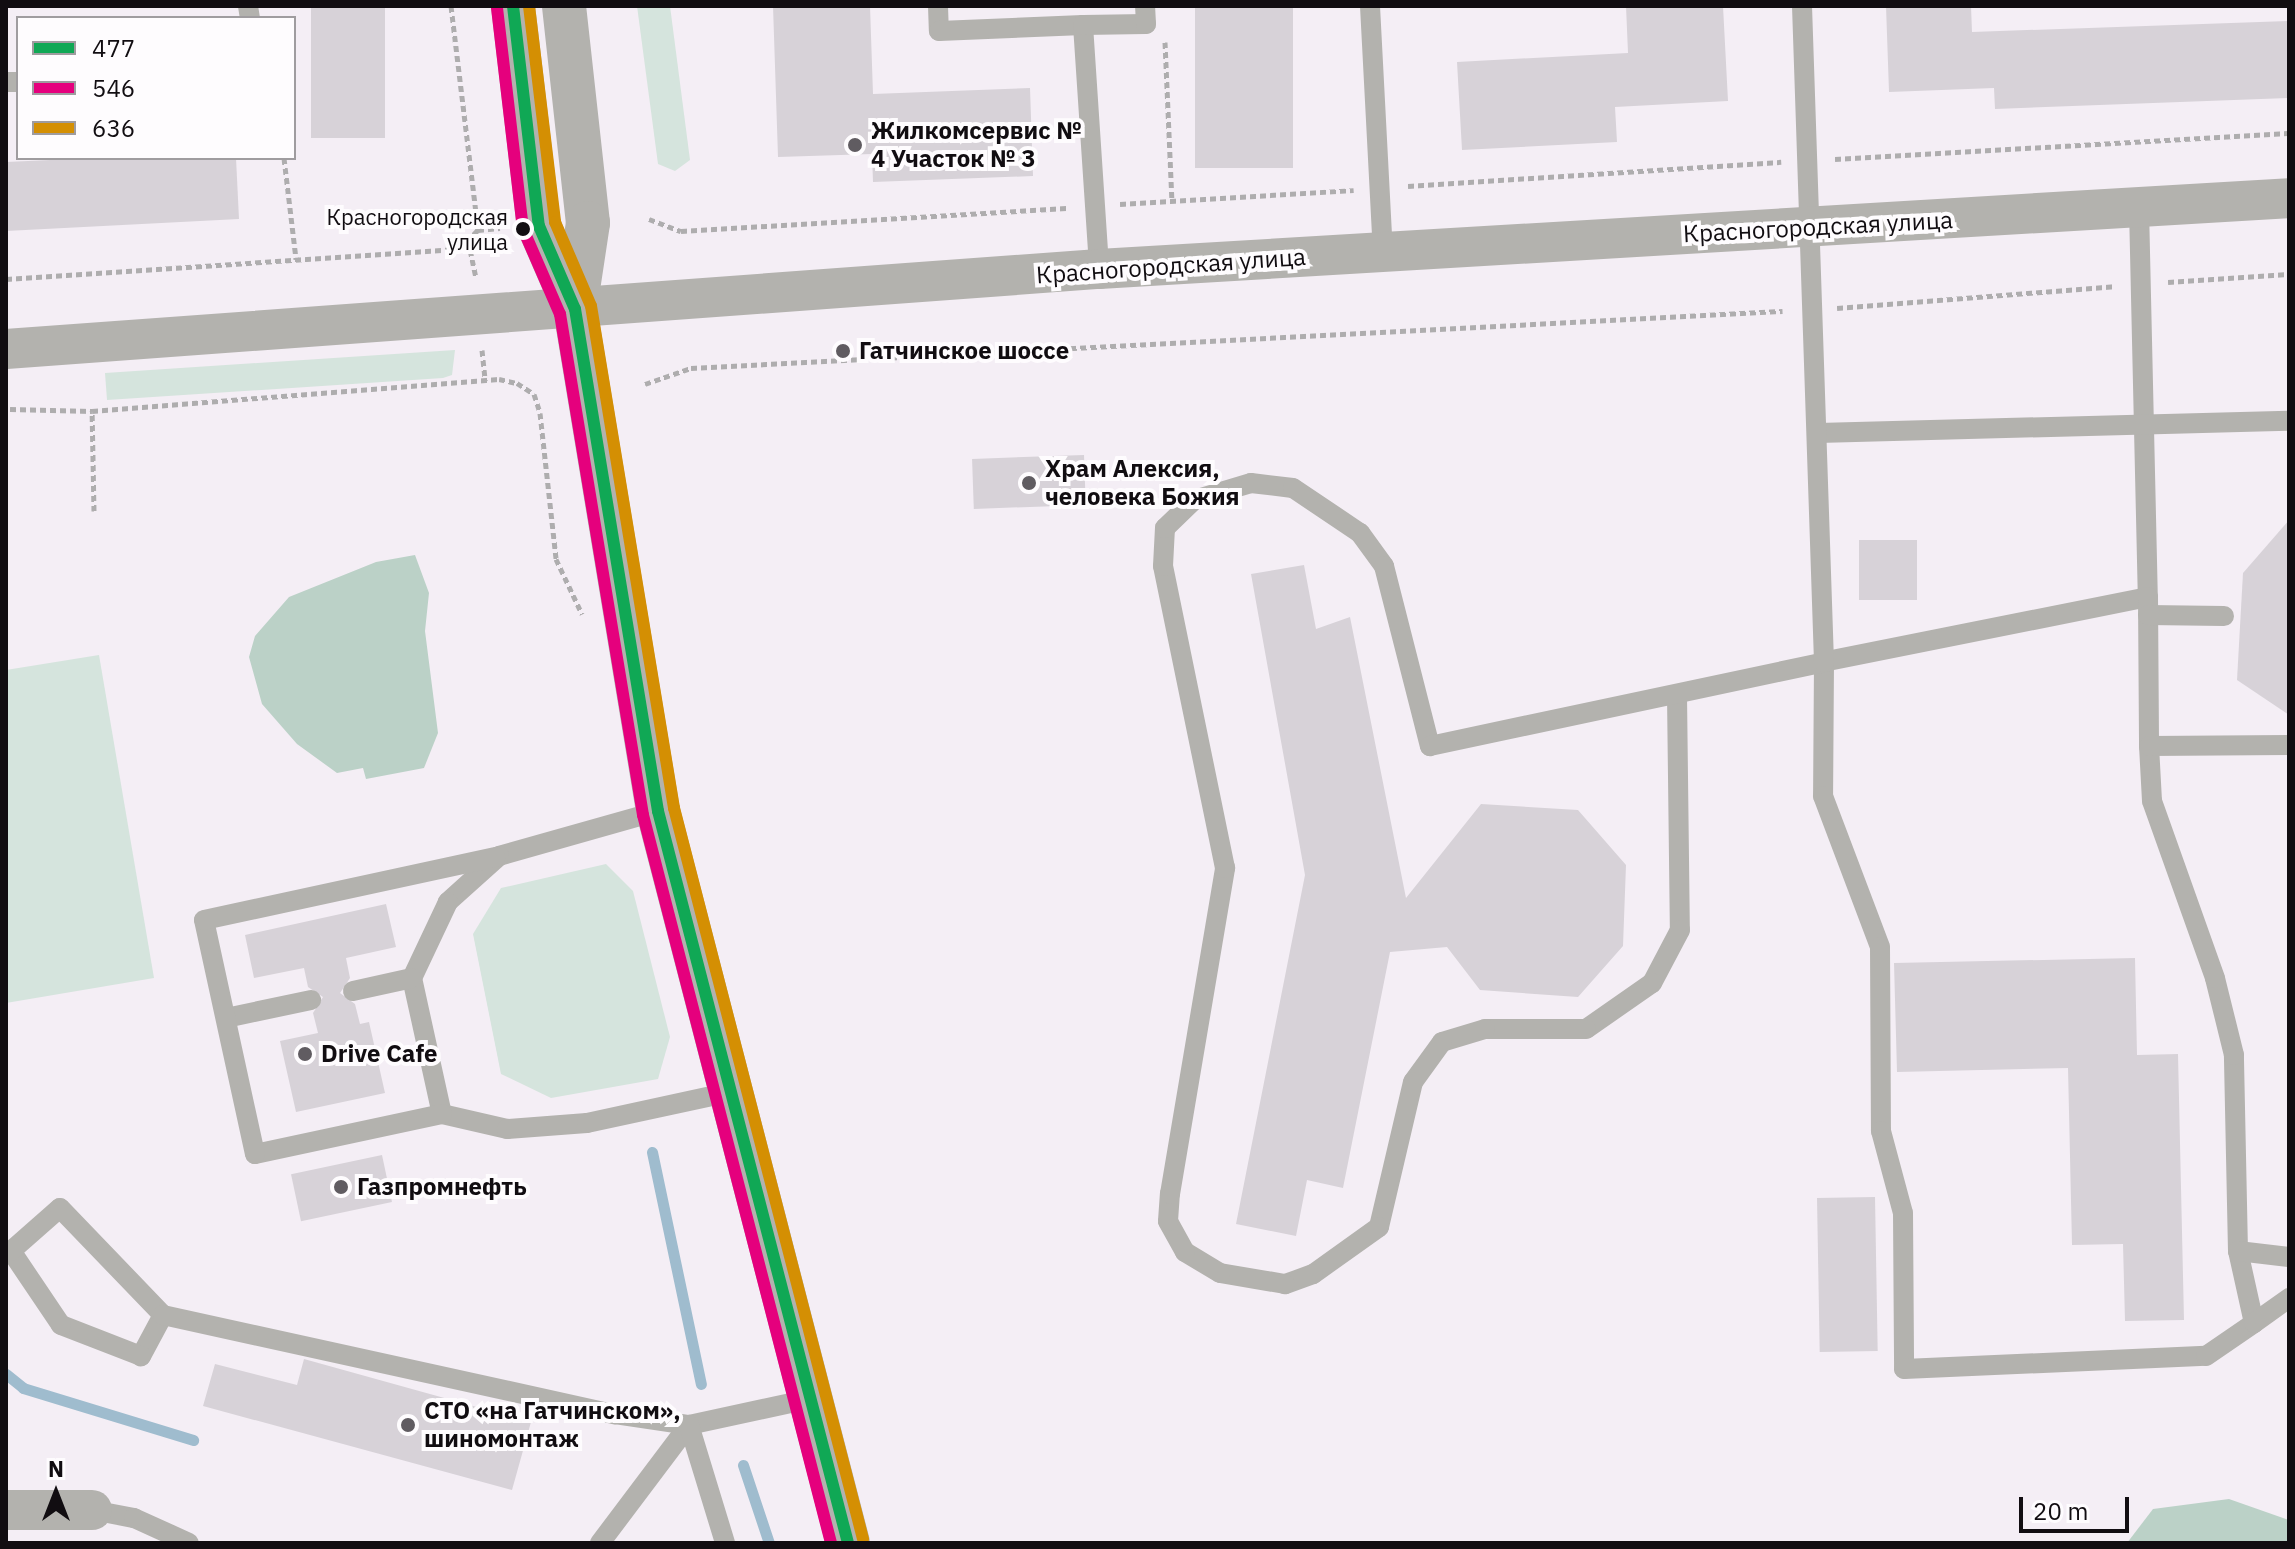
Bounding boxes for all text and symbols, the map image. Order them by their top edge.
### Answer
legend [16,16,296,160]
text: 477 [92,32,135,64]
text: 546 [92,72,135,104]
text: 636 [92,112,135,144]
place label: Жилкомсервис № 4 Участок № 3 [871,117,1082,173]
marker: Жилкомсервис № 4 Участок № 3 [846,136,864,154]
place label: Красногородская улица [327,203,508,254]
street label: Красногородская улица [1682,206,1954,248]
marker: Красногородская улица [515,221,531,237]
street label: Красногородская улица [1035,242,1307,290]
place label: Гатчинское шоссе [859,337,1069,365]
marker: Гатчинское шоссе [834,342,852,360]
place label: Храм Алексия, человека Божия [1045,455,1240,511]
marker: Храм Алексия, человека Божия [1020,474,1038,492]
place label: Drive Cafe [321,1040,437,1068]
marker: Drive Cafe [296,1045,314,1063]
place label: Газпромнефть [357,1173,527,1201]
marker: Газпромнефть [332,1178,350,1196]
place label: СТО «на Гатчинском», шиномонтаж [424,1397,681,1453]
marker: СТО «на Гатчинском», шиномонтаж [399,1416,417,1434]
north arrow [16,1453,96,1533]
text: N [48,1454,64,1483]
scale bar [2023,1481,2133,1531]
text: 20 m [2033,1495,2088,1527]

